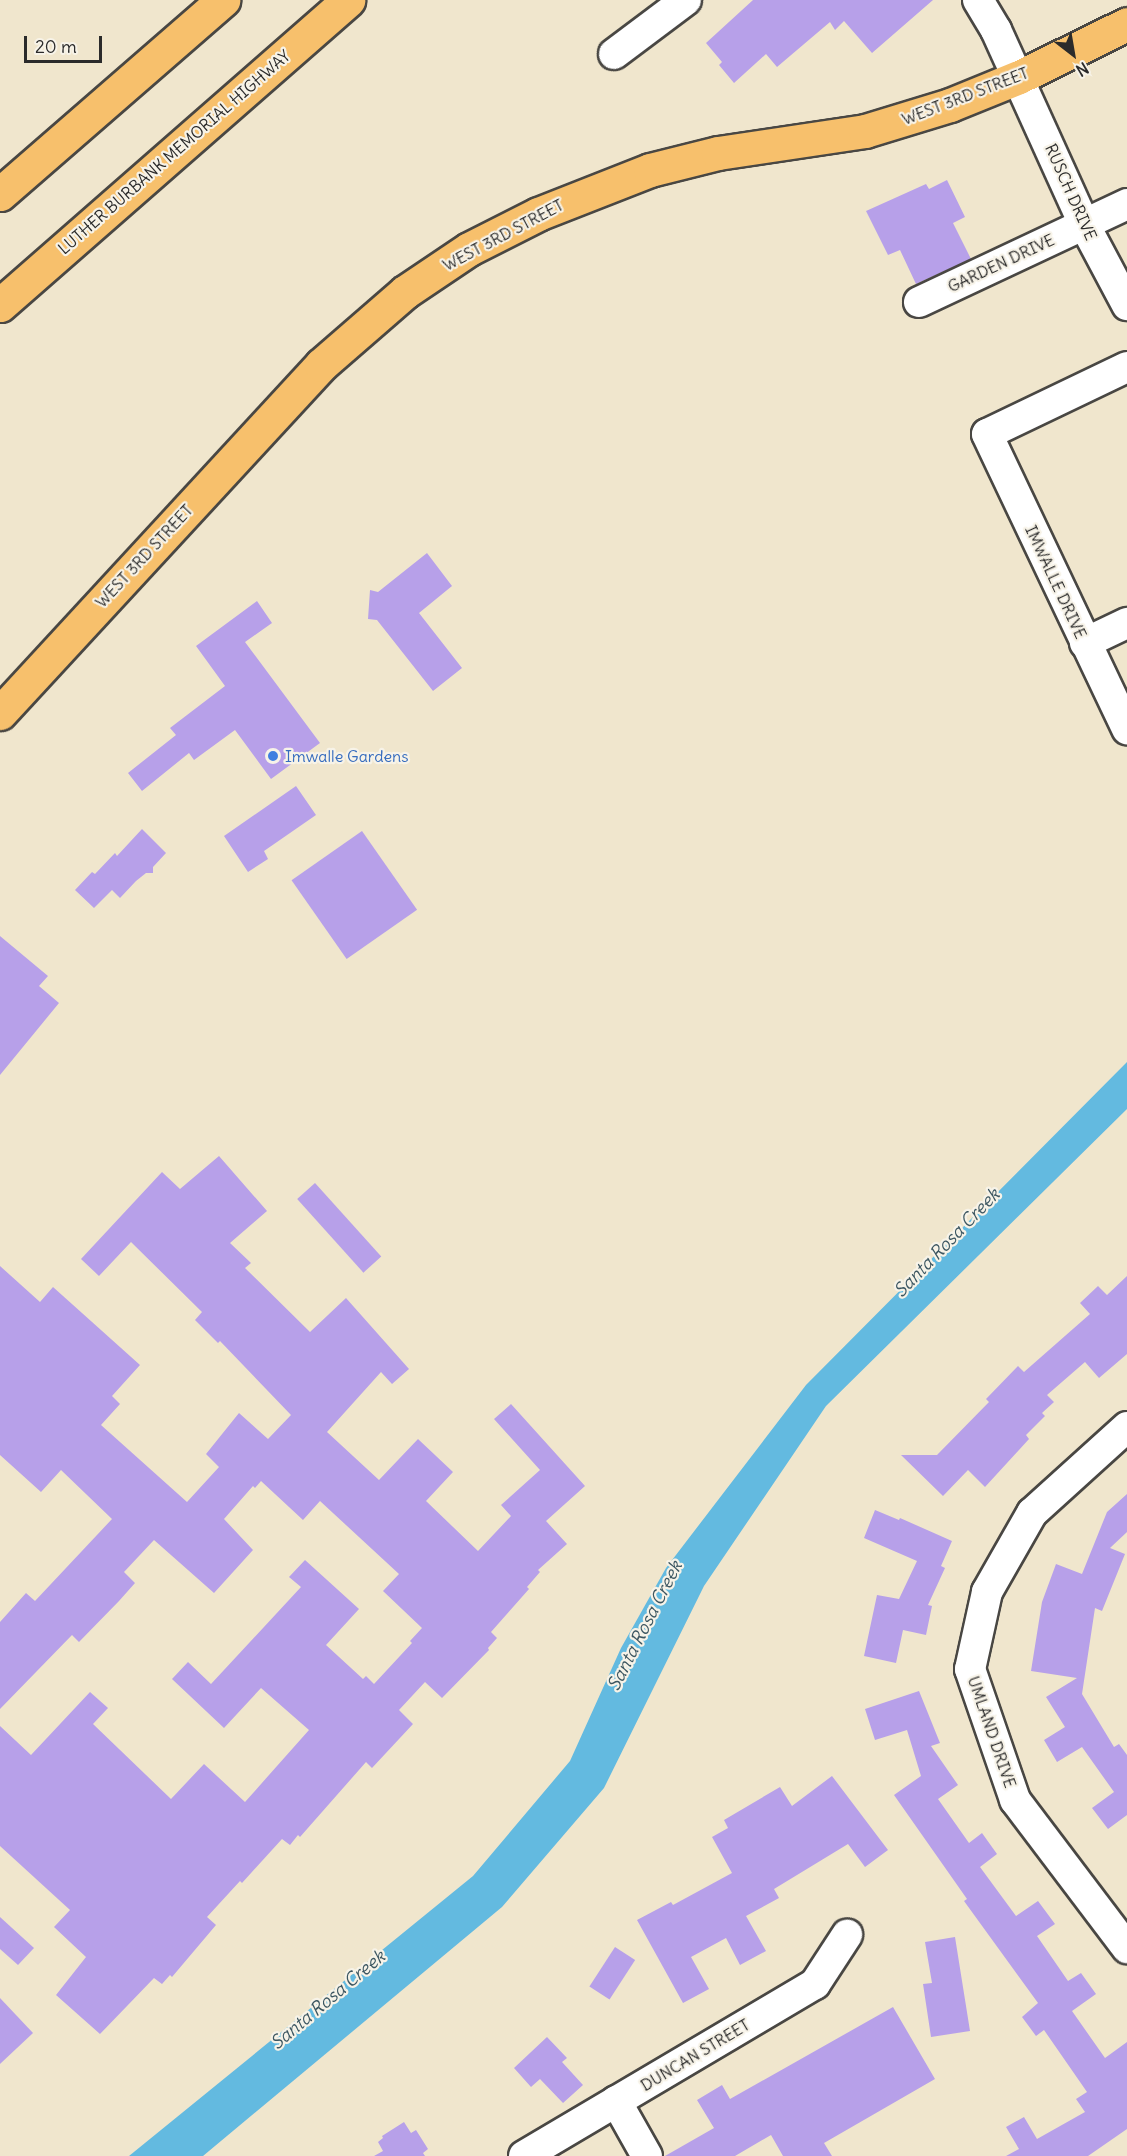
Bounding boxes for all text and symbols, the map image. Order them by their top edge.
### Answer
scale bar [27,24,105,62]
north arrow [1043,24,1103,84]
text: 20 m [35,35,77,58]
street label: LUTHER BURBANK MEMORIAL HIGHWAY [54,46,294,258]
text: N [1072,58,1092,81]
street label: WEST 3RD STREET [899,63,1031,129]
street label: RUSCH DRIVE [1041,141,1101,243]
street label: WEST 3RD STREET [439,195,567,275]
street label: GARDEN DRIVE [945,230,1057,296]
street label: WEST 3RD STREET [91,501,197,611]
street label: IMWALLE DRIVE [1021,522,1091,642]
place label: Imwalle Gardens [285,746,409,766]
marker: Imwalle Gardens [266,749,280,763]
water label: Santa Rosa Creek [890,1184,1004,1302]
water label: Santa Rosa Creek [603,1558,687,1694]
street label: UMLAND DRIVE [964,1674,1020,1790]
water label: Santa Rosa Creek [266,1946,390,2054]
street label: DUNCAN STREET [637,2015,753,2095]

